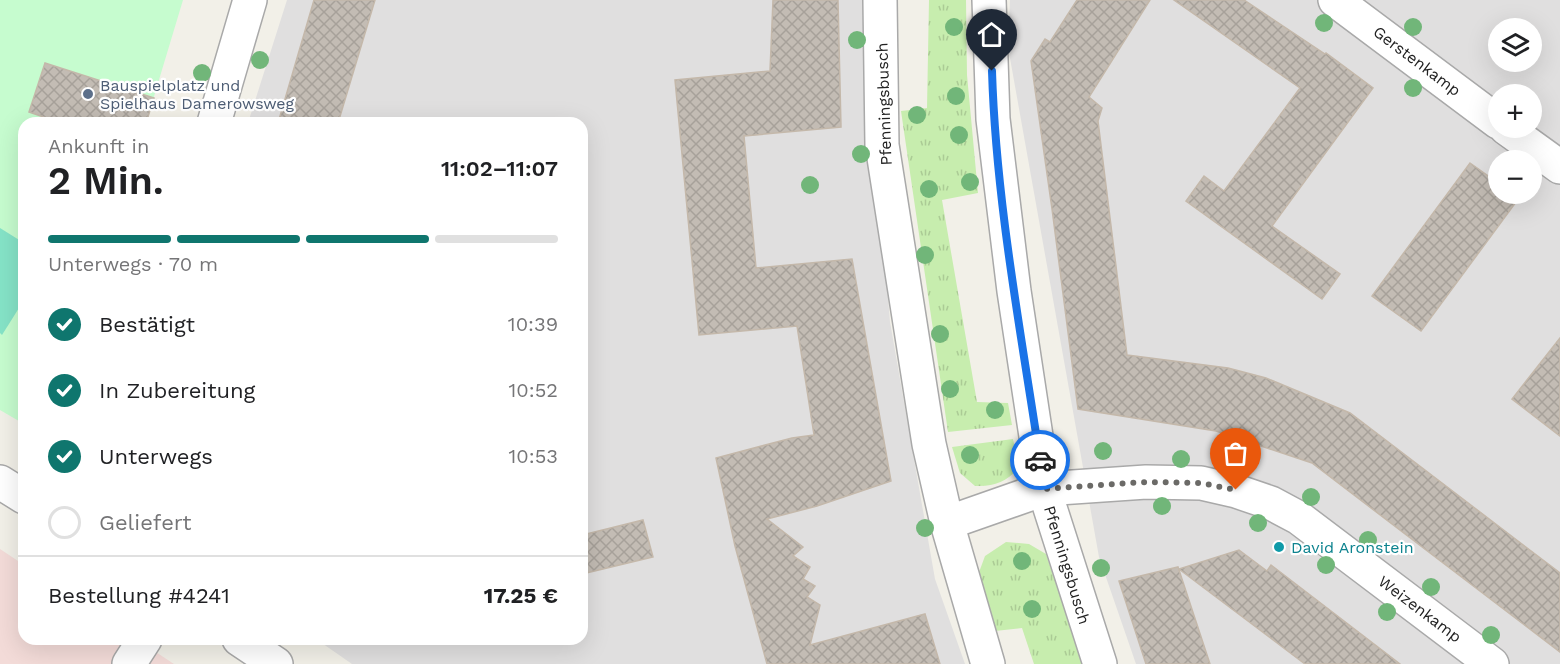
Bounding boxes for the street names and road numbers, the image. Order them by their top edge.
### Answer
street label: Gerstenkamp [1370,22,1464,100]
street label: Pfenningsbusch [872,42,896,166]
street label: Pfenningsbusch [1040,503,1094,627]
street label: Weizenkamp [1375,572,1465,646]

